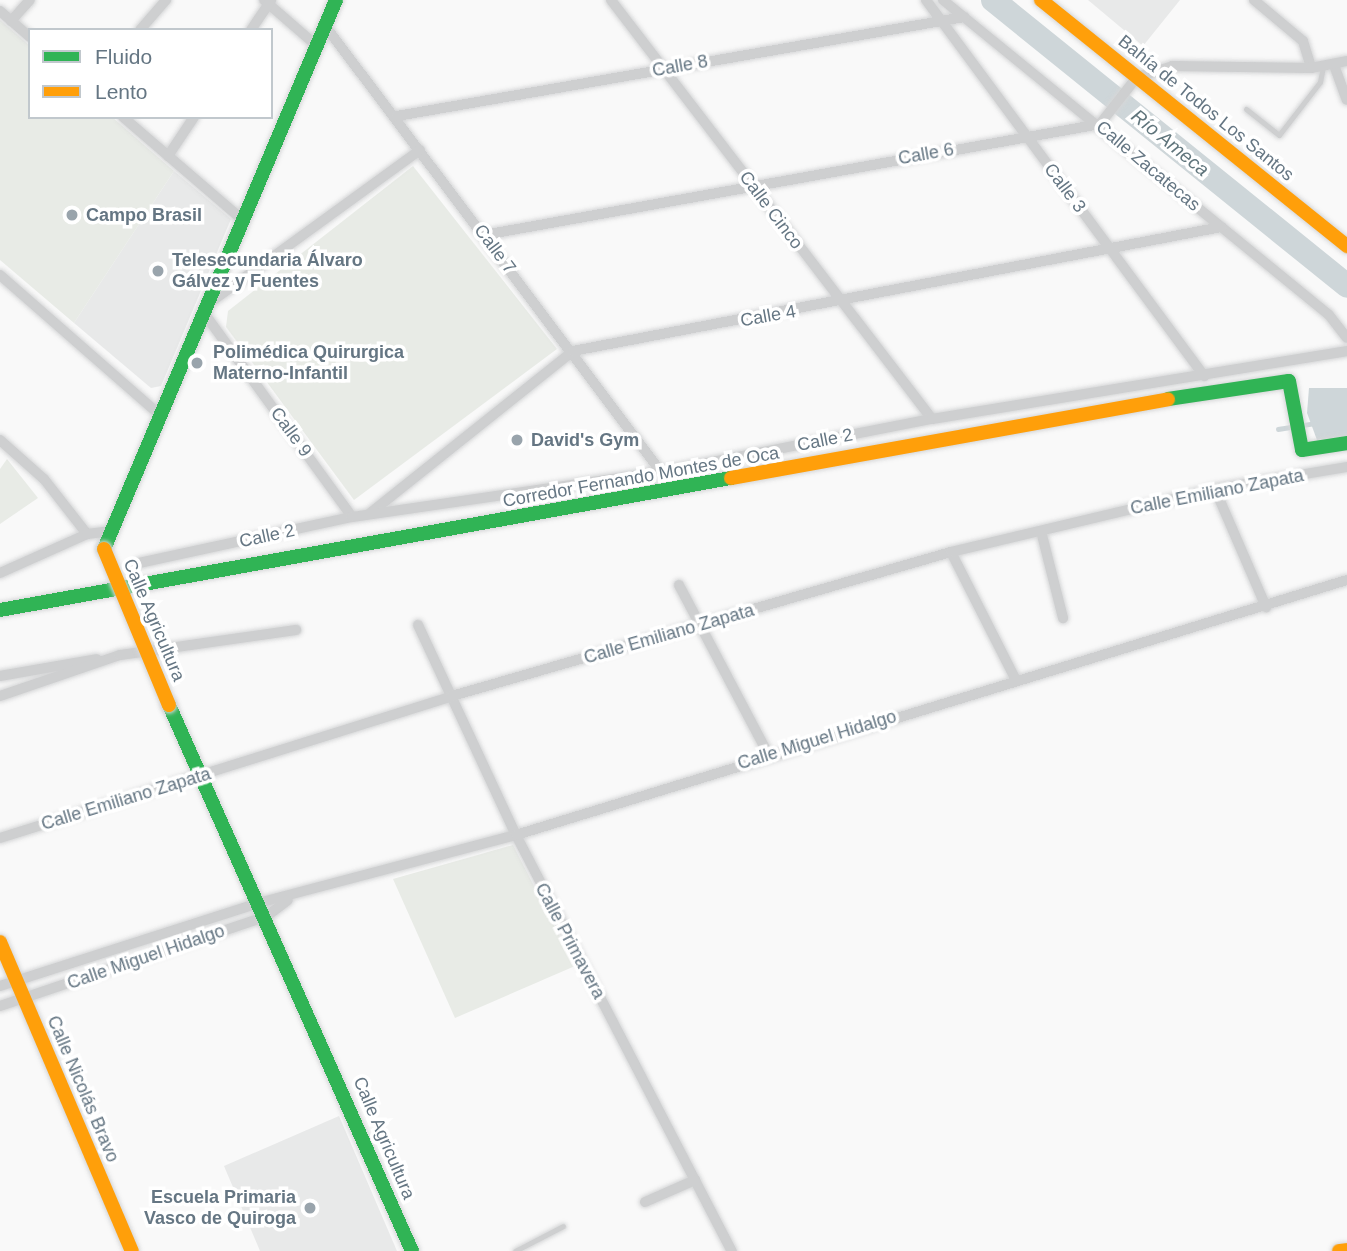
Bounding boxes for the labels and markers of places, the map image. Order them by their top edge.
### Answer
place label: Campo Brasil [86,204,202,226]
marker: Campo Brasil [64,207,80,223]
place label: Telesecundaria Álvaro Gálvez y Fuentes [172,250,363,292]
marker: Telesecundaria Álvaro Gálvez y Fuentes [150,263,166,279]
place label: Polimédica Quirurgica Materno-Infantil [213,342,404,384]
marker: Polimédica Quirurgica Materno-Infantil [187,353,207,373]
place label: David's Gym [531,429,639,451]
marker: David's Gym [509,432,525,448]
place label: Escuela Primaria Vasco de Quiroga [144,1187,296,1230]
marker: Escuela Primaria Vasco de Quiroga [302,1200,318,1216]

